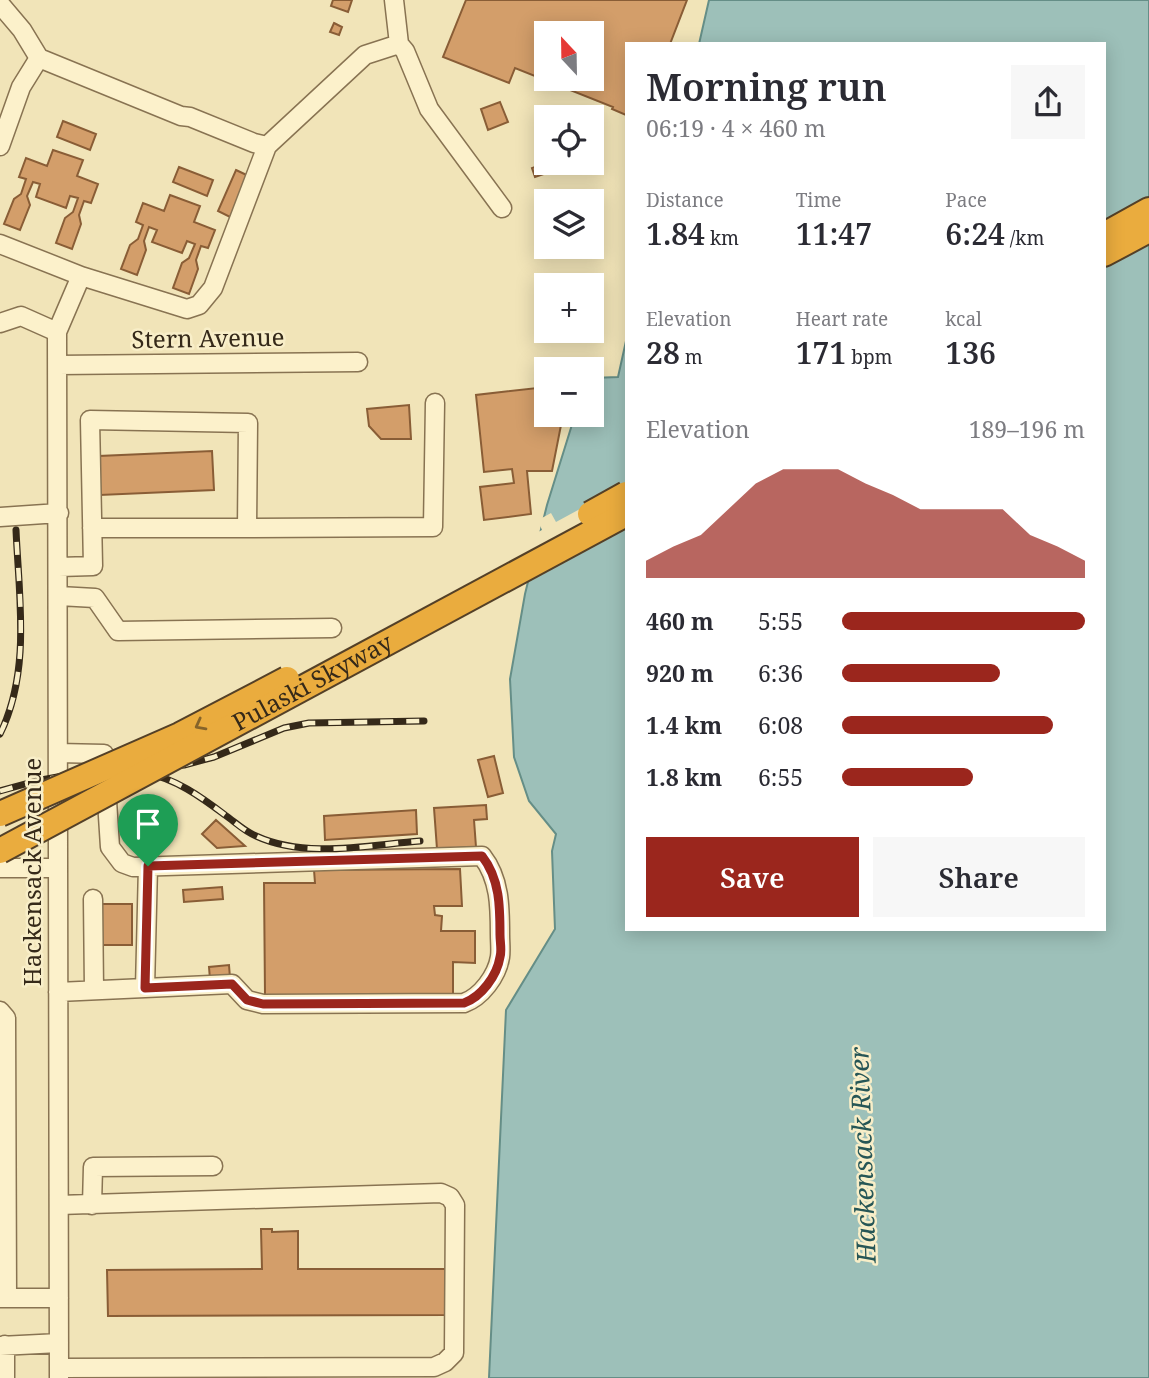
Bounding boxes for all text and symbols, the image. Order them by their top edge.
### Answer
north arrow [534,21,604,91]
map controls [534,21,604,427]
text: Morning run [646,60,887,112]
button: share [1011,65,1085,139]
button: locate [534,105,604,175]
text: 06:19 · 4 × 460 m [646,112,826,144]
text: Distance [646,187,724,213]
text: Time [796,187,842,213]
text: Pace [945,187,987,213]
button: layers [534,189,604,259]
text: 1.84 [646,213,705,254]
text: 11:47 [796,213,872,254]
text: 6:24 [945,213,1005,254]
text: km [705,225,739,251]
text: /km [1005,225,1044,251]
button: + [534,273,604,343]
text: Elevation [646,306,732,332]
text: Heart rate [796,306,888,332]
text: kcal [945,306,982,332]
street label: Stern Avenue [131,320,285,355]
text: 28 [646,332,680,373]
text: 171 [796,332,846,373]
text: 136 [945,332,996,373]
text: m [680,344,703,370]
text: bpm [846,344,893,370]
button: − [534,357,604,427]
text: Elevation [646,413,750,445]
text: 189–196 m [969,413,1085,445]
text: 460 m [646,605,714,637]
text: 5:55 [758,605,803,637]
street label: Pulaski Skyway [226,625,398,738]
text: 920 m [646,657,714,689]
text: 6:36 [758,657,803,689]
text: 1.4 km [646,709,722,741]
text: 6:08 [758,709,803,741]
one-way arrow [195,717,207,730]
street label: Hackensack Avenue [15,758,48,986]
text: 1.8 km [646,761,722,793]
text: 6:55 [758,761,803,793]
pin [118,794,178,866]
icon: arrive [129,805,167,843]
button: Save [646,837,859,917]
button: Share [873,837,1085,917]
water label: Hackensack River [840,1045,884,1265]

